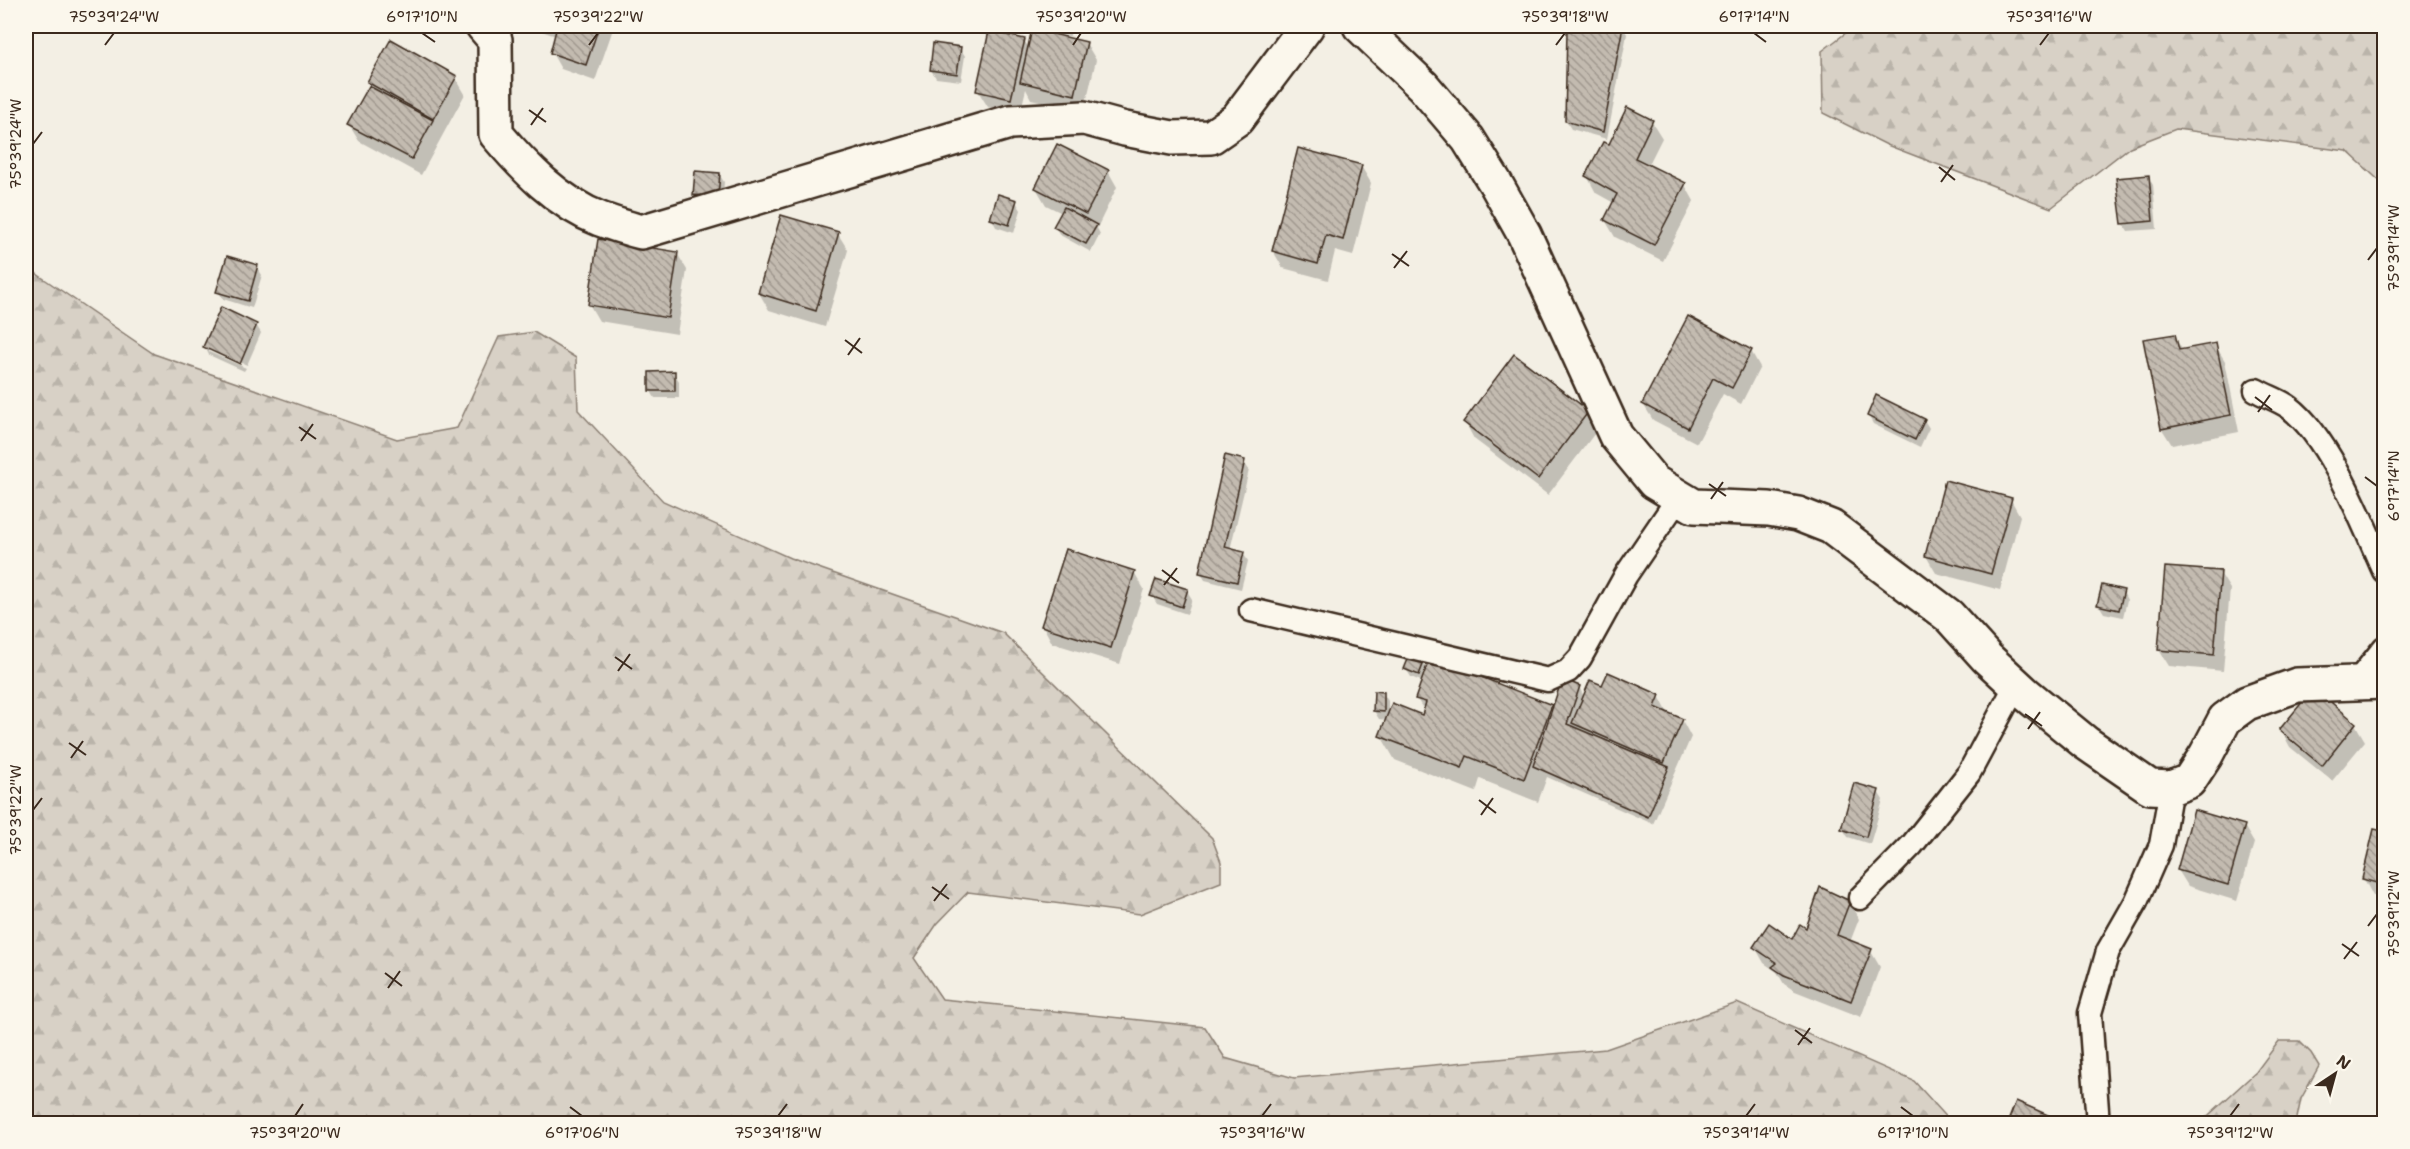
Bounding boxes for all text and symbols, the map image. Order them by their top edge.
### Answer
text: 75°39'24"W [69,7,160,27]
text: 6°17'10"N [386,7,458,27]
text: 75°39'22"W [552,7,644,27]
text: 75°39'20"W [1035,7,1127,27]
text: 75°39'18"W [1521,7,1609,27]
text: 6°17'14"N [1718,7,1790,27]
text: 75°39'16"W [2006,7,2092,27]
text: 75°39'24"W [6,99,26,190]
text: 75°39'14"W [2384,204,2404,292]
text: 6°17'14"N [2384,450,2404,522]
text: 75°39'22"W [6,764,26,856]
text: 75°39'12"W [2384,870,2404,958]
north arrow [2305,1044,2365,1104]
text: N [2332,1050,2355,1074]
text: 75°39'20"W [249,1123,341,1143]
text: 6°17'06"N [545,1123,619,1143]
text: 75°39'18"W [734,1123,822,1143]
text: 75°39'16"W [1219,1123,1305,1143]
text: 75°39'14"W [1702,1123,1790,1143]
text: 6°17'10"N [1877,1123,1949,1143]
text: 75°39'12"W [2186,1123,2274,1143]

